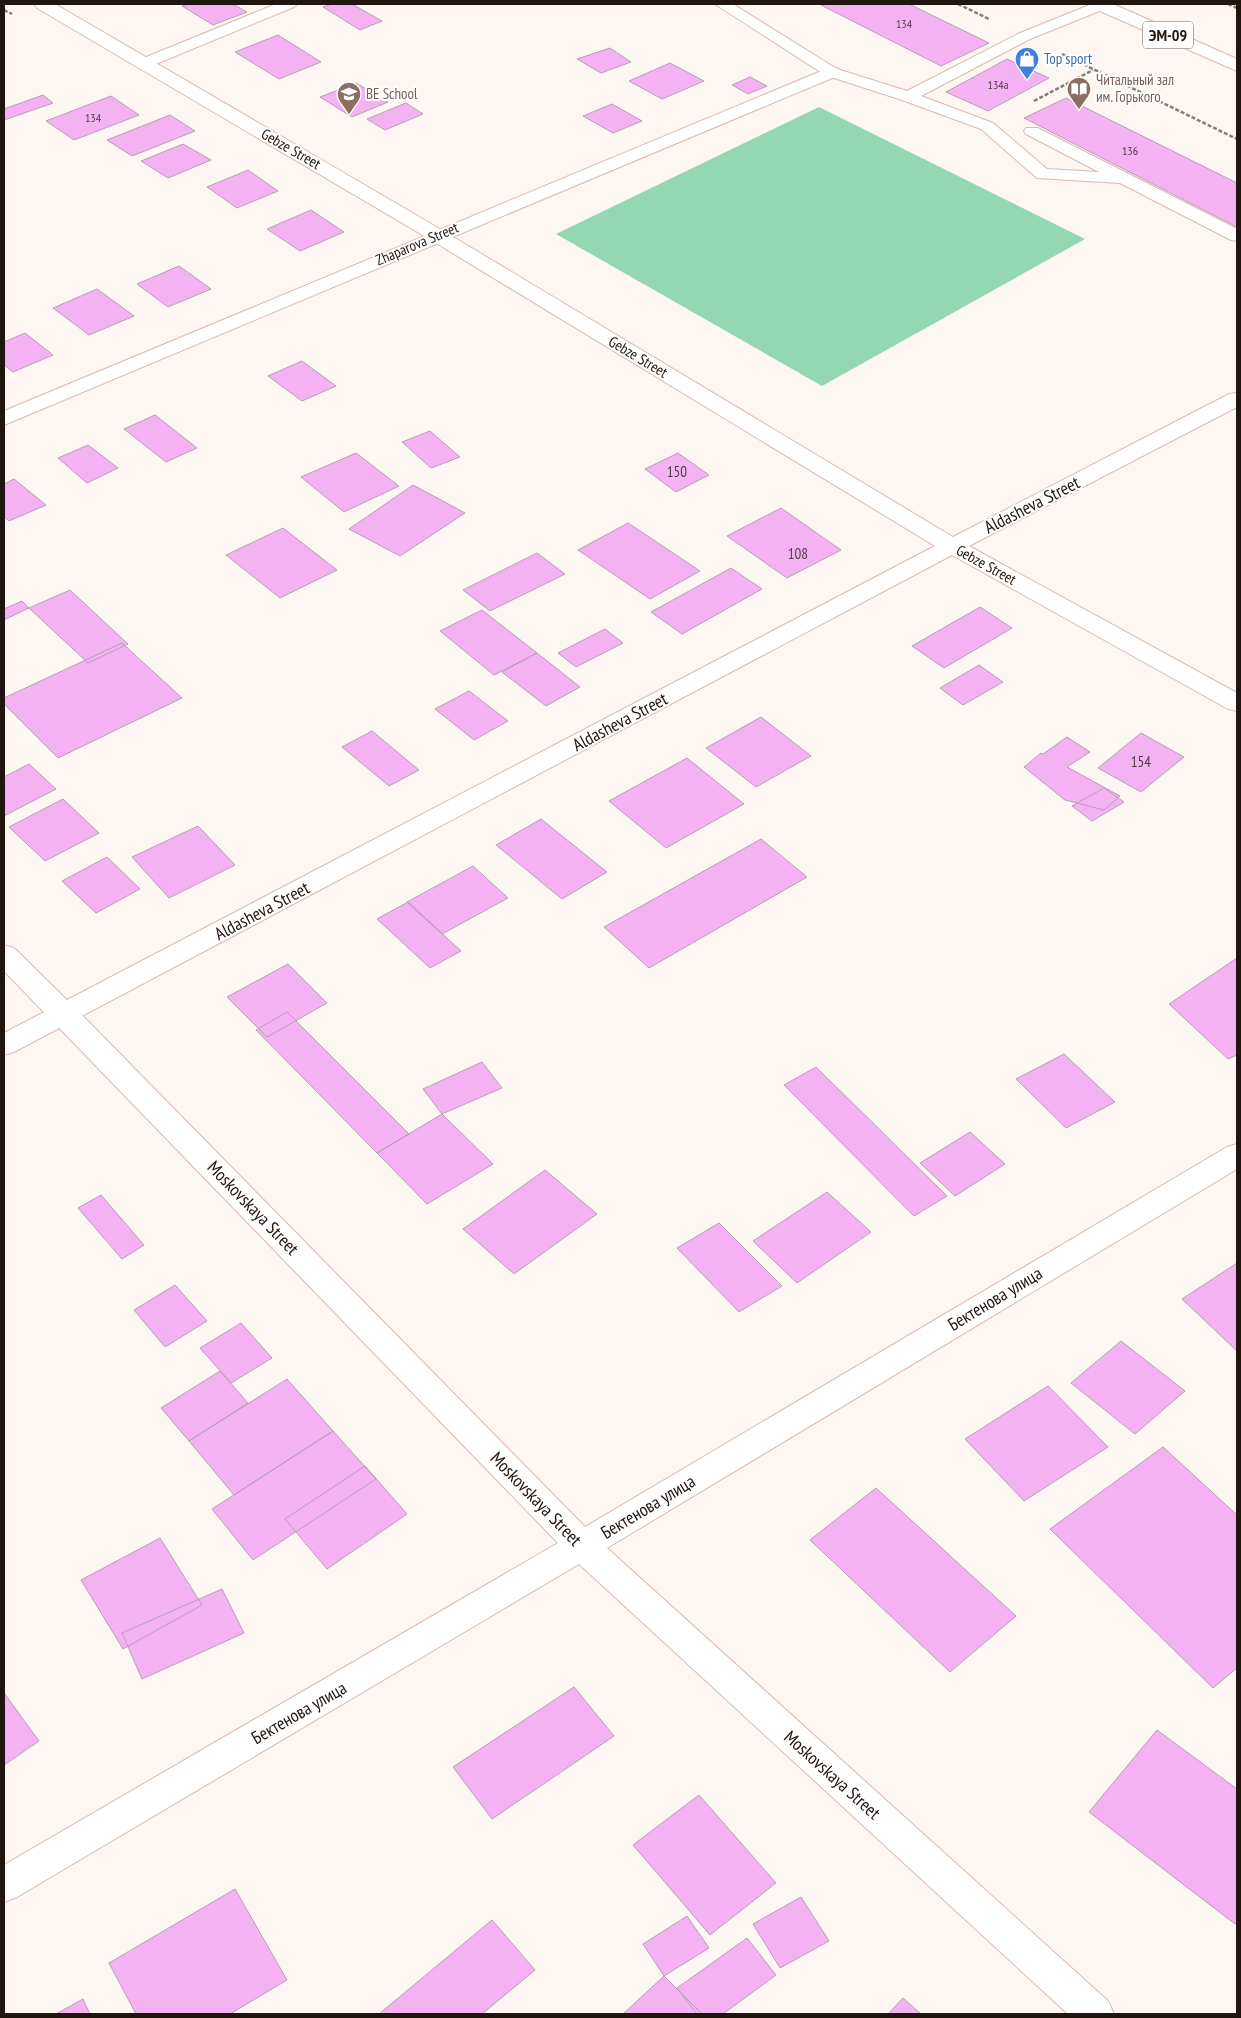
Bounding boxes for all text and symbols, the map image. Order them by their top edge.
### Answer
house number: 134 [896,16,913,31]
road number: ЭМ-09 [1143,22,1193,48]
shop icon: Top sport [1014,46,1040,80]
place label: Top sport [1044,49,1092,68]
place label: Читальный зал им. Горького [1096,70,1174,106]
library icon: Читальный зал им. Горького [1066,76,1092,110]
house number: 134а [987,77,1009,92]
school or university icon: BE School [336,81,362,115]
place label: BE School [366,84,418,103]
house number: 134 [85,110,102,125]
street label: Gebze Street [258,124,324,173]
house number: 136 [1122,143,1138,158]
street label: Zhaparova Street [372,218,461,270]
street label: Gebze Street [605,332,671,382]
house number: 150 [667,462,687,481]
street label: Aldasheva Street [980,471,1083,538]
street label: Gebze Street [953,540,1020,589]
house number: 108 [788,544,808,563]
street label: Aldasheva Street [568,687,671,756]
house number: 154 [1131,752,1151,771]
street label: Aldasheva Street [210,876,313,945]
street label: Moskovskaya Street [203,1156,304,1260]
street label: Бектенова улица [943,1261,1046,1336]
street label: Moskovskaya Street [486,1447,587,1551]
street label: Бектенова улица [596,1469,699,1544]
street label: Бектенова улица [247,1676,350,1749]
street label: Moskovskaya Street [779,1725,885,1824]

